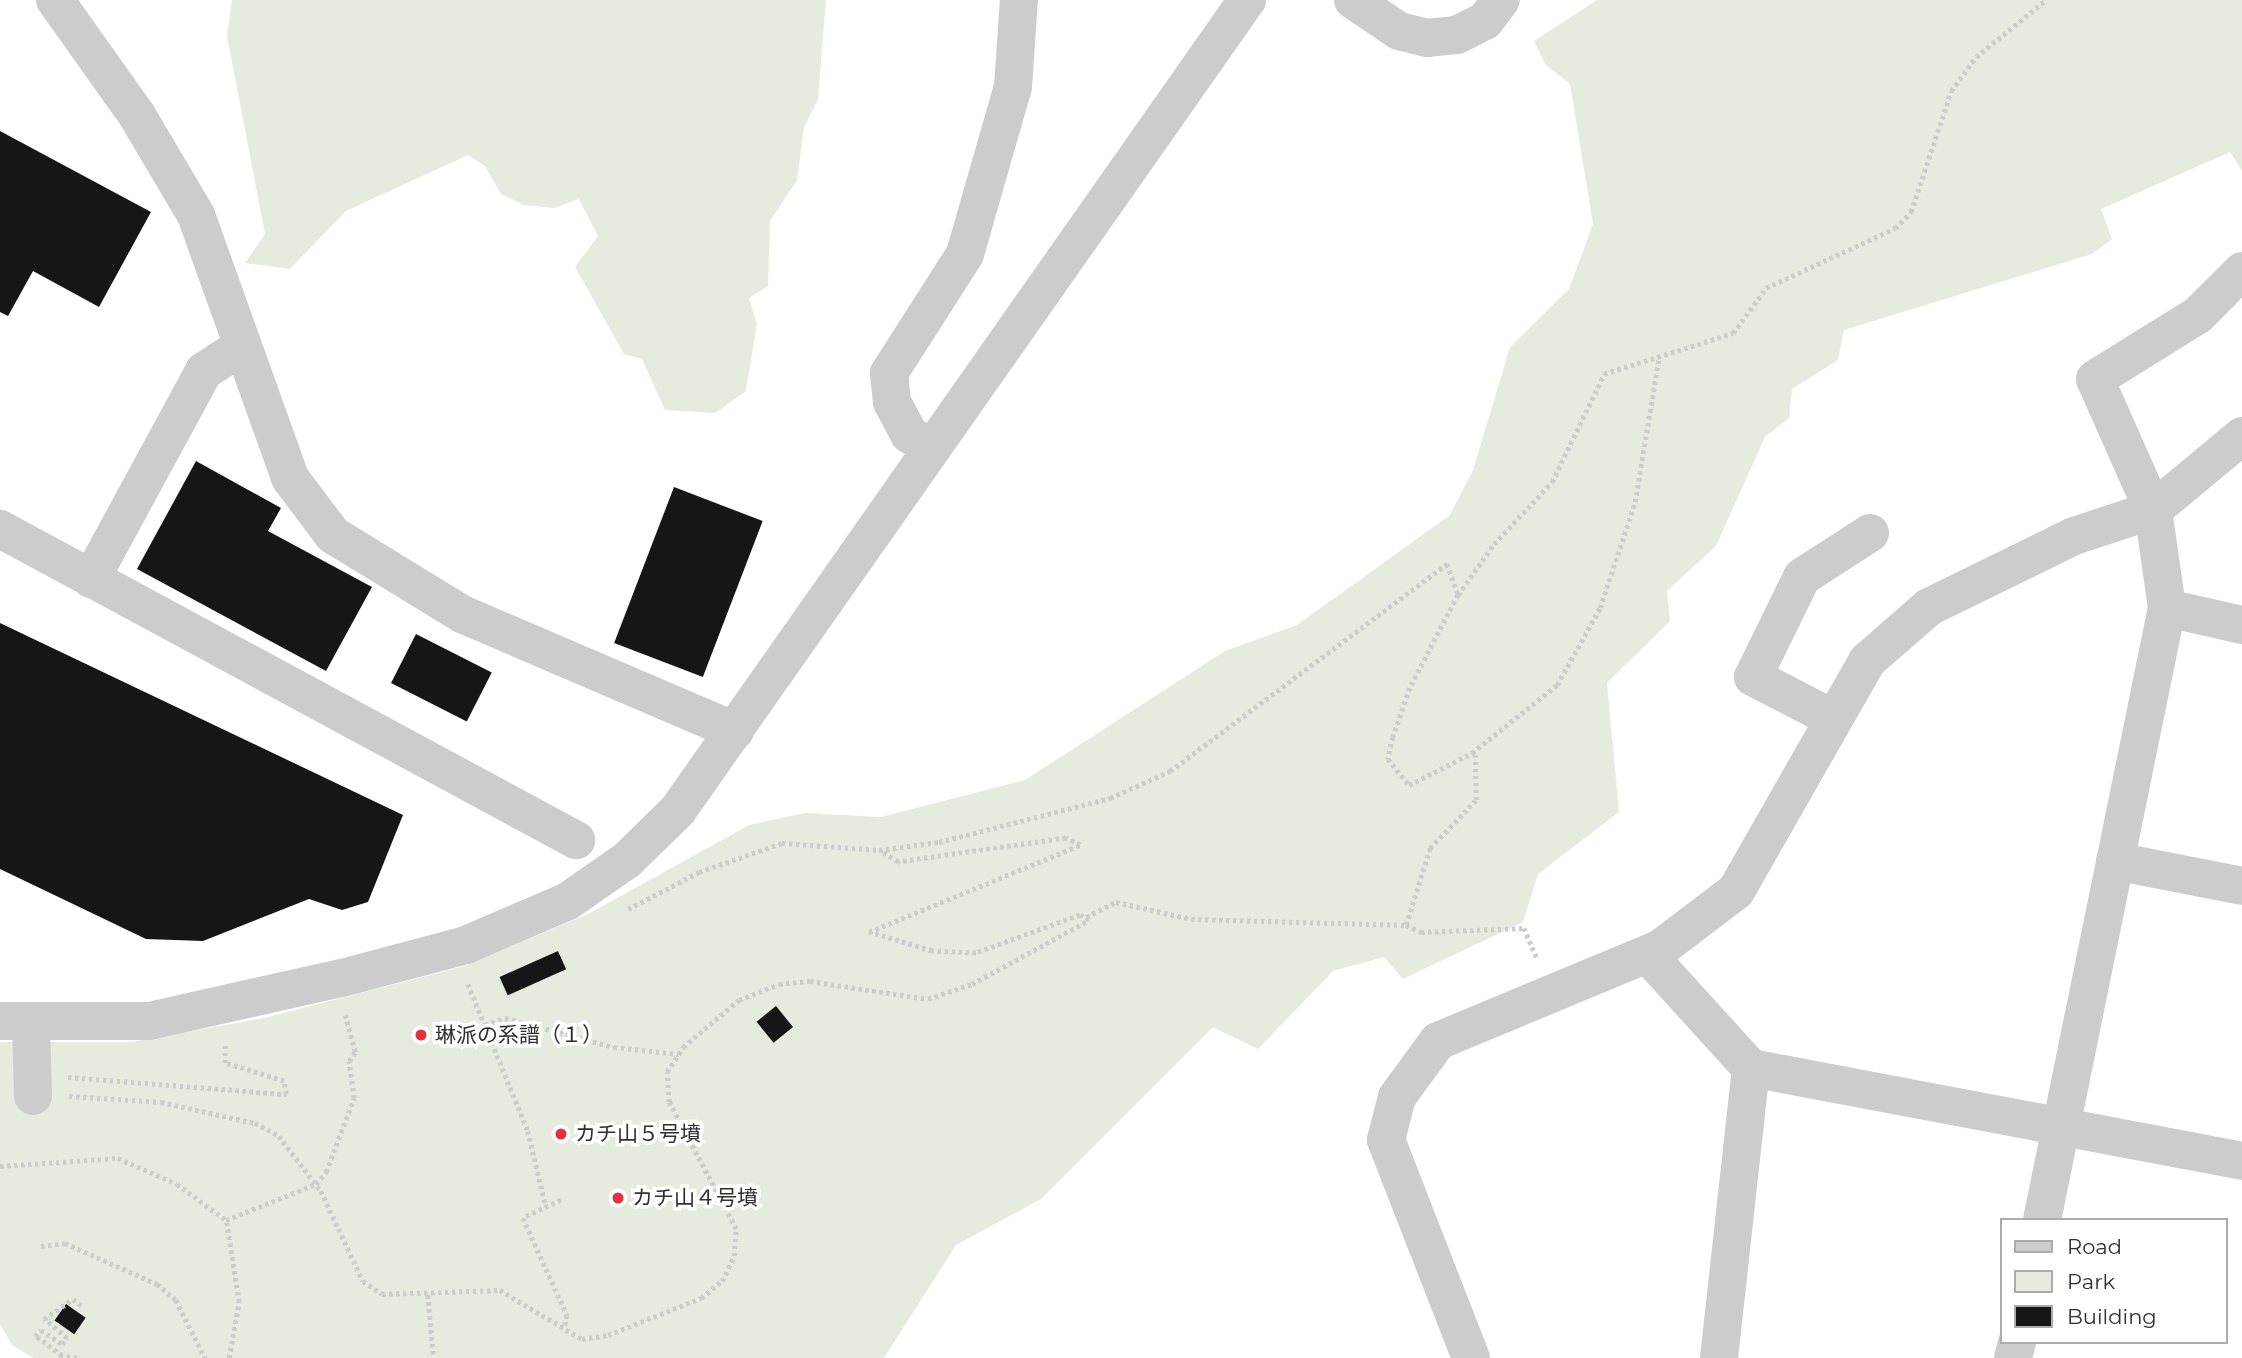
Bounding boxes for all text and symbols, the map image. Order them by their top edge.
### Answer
place label: 琳派の系譜（１） [435,1022,603,1048]
marker: 琳派の系譜（１） [413,1027,429,1043]
place label: カチ山５号墳 [575,1121,701,1147]
marker: カチ山５号墳 [553,1126,569,1142]
place label: カチ山４号墳 [632,1185,758,1211]
marker: カチ山４号墳 [610,1190,626,1206]
legend [2000,1218,2228,1344]
text: Road [2067,1234,2122,1259]
text: Park [2067,1269,2115,1294]
text: Building [2067,1304,2157,1329]

